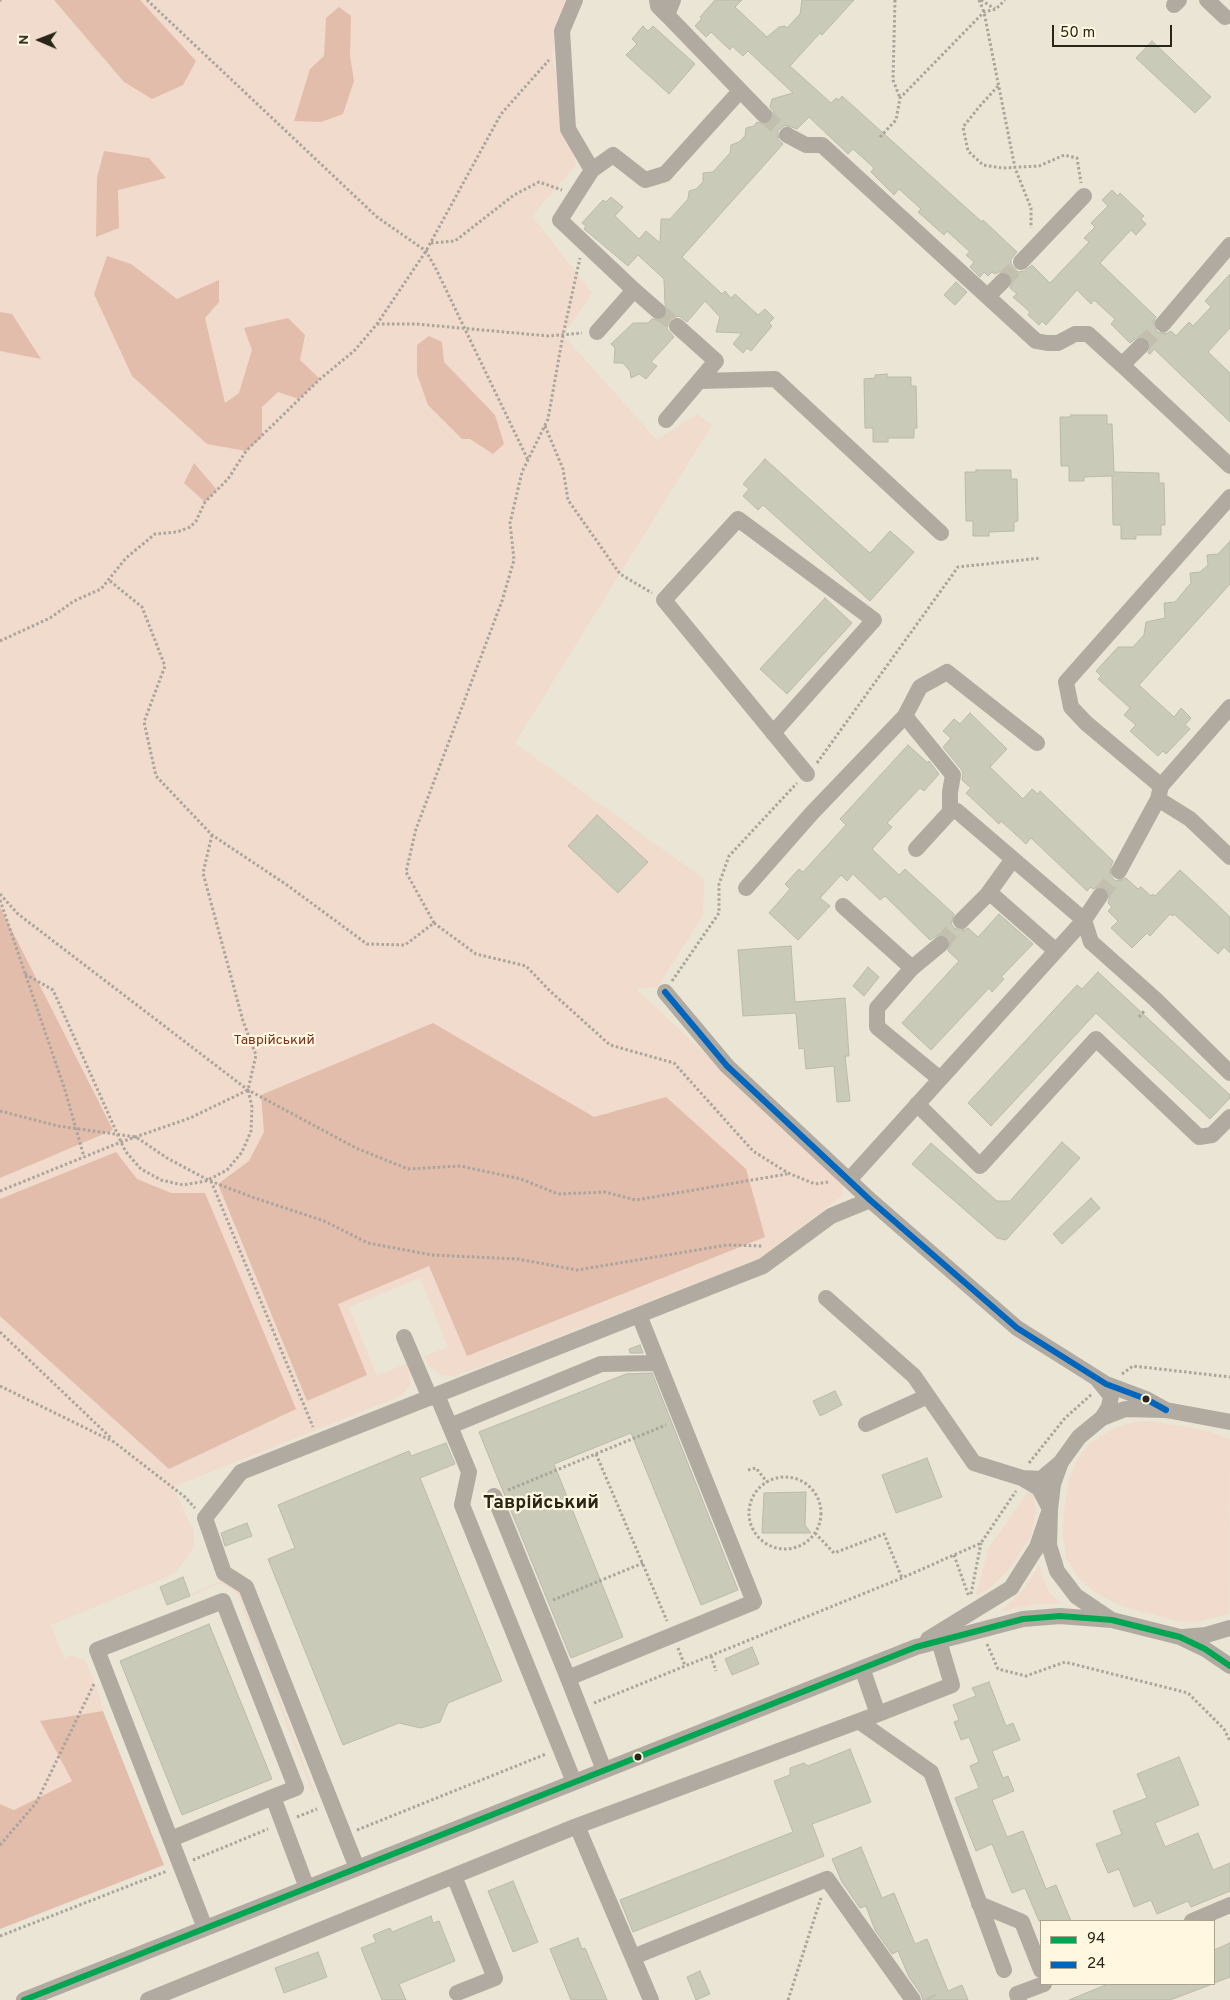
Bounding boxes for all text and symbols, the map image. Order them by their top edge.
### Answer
north arrow [15,15,65,65]
scale bar [1055,15,1175,47]
text: 50 m [1060,24,1095,43]
text: N [16,35,33,45]
park label: Таврійський [233,1033,315,1049]
unlabelled marker [1141,1394,1151,1404]
district label: Таврійський [483,1493,599,1515]
unlabelled marker [633,1752,643,1762]
legend [1040,1920,1215,1985]
text: 94 [1087,1930,1105,1949]
text: 24 [1087,1955,1105,1974]

